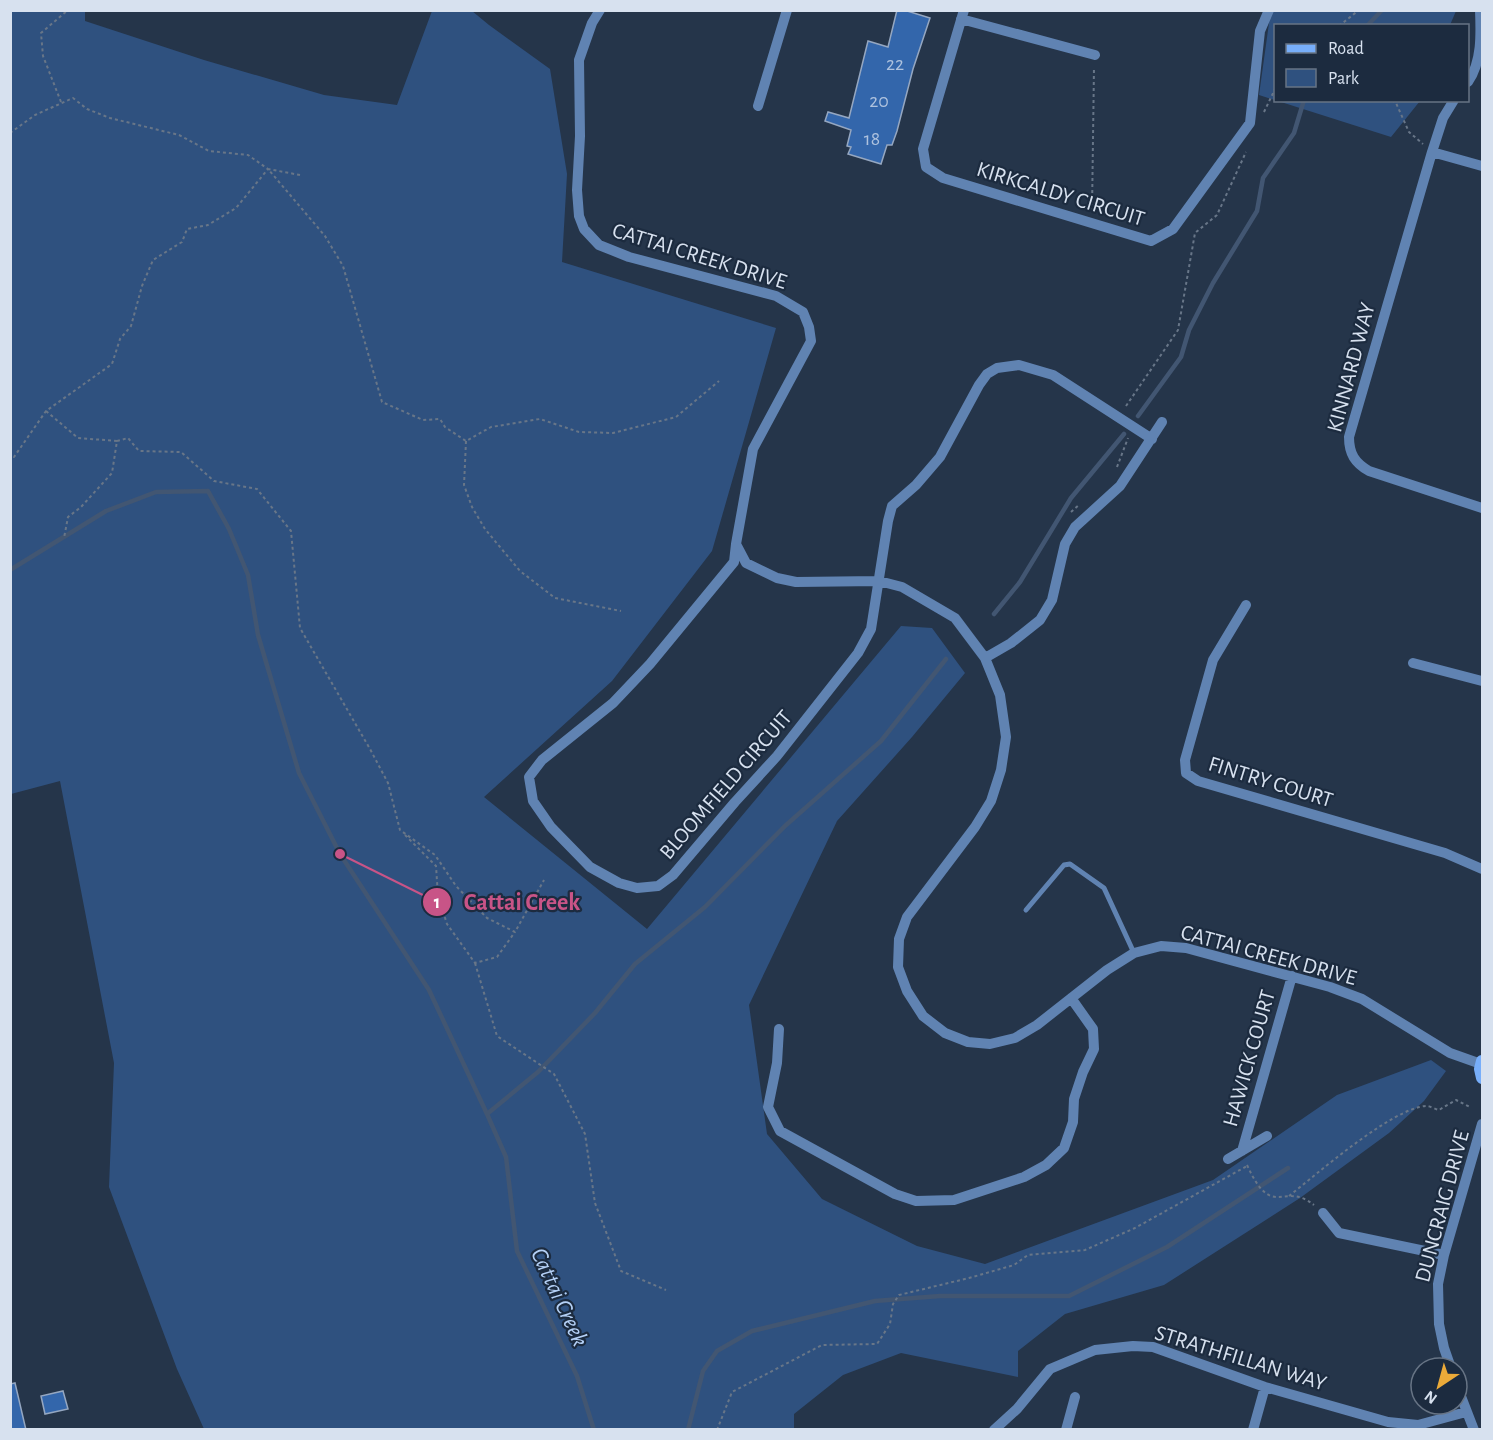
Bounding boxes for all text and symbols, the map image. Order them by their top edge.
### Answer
legend [1274,24,1469,102]
text: Road [1328,40,1364,58]
house number: 22 [886,54,904,74]
text: Park [1328,70,1360,88]
house number: 20 [869,91,889,111]
house number: 18 [864,129,880,149]
street label: KIRKCALDY CIRCUIT [974,158,1148,230]
street label: CATTAI CREEK DRIVE [610,219,790,293]
street label: KINNARD WAY [1323,300,1379,434]
street label: BLOOMFIELD CIRCUIT [655,706,796,863]
street label: FINTRY COURT [1206,753,1336,811]
callout: Cattai Creek [422,881,592,923]
text: Cattai Creek [464,891,580,915]
text: 1 [434,894,440,912]
street label: CATTAI CREEK DRIVE [1178,921,1359,989]
street label: HAWICK COURT [1219,987,1279,1129]
street label: DUNCRAIG DRIVE [1411,1128,1473,1285]
water label: Cattai Creek [526,1245,592,1350]
street label: STRATHFILLAN WAY [1152,1321,1329,1395]
north arrow [1409,1356,1469,1416]
text: N [1422,1388,1440,1407]

